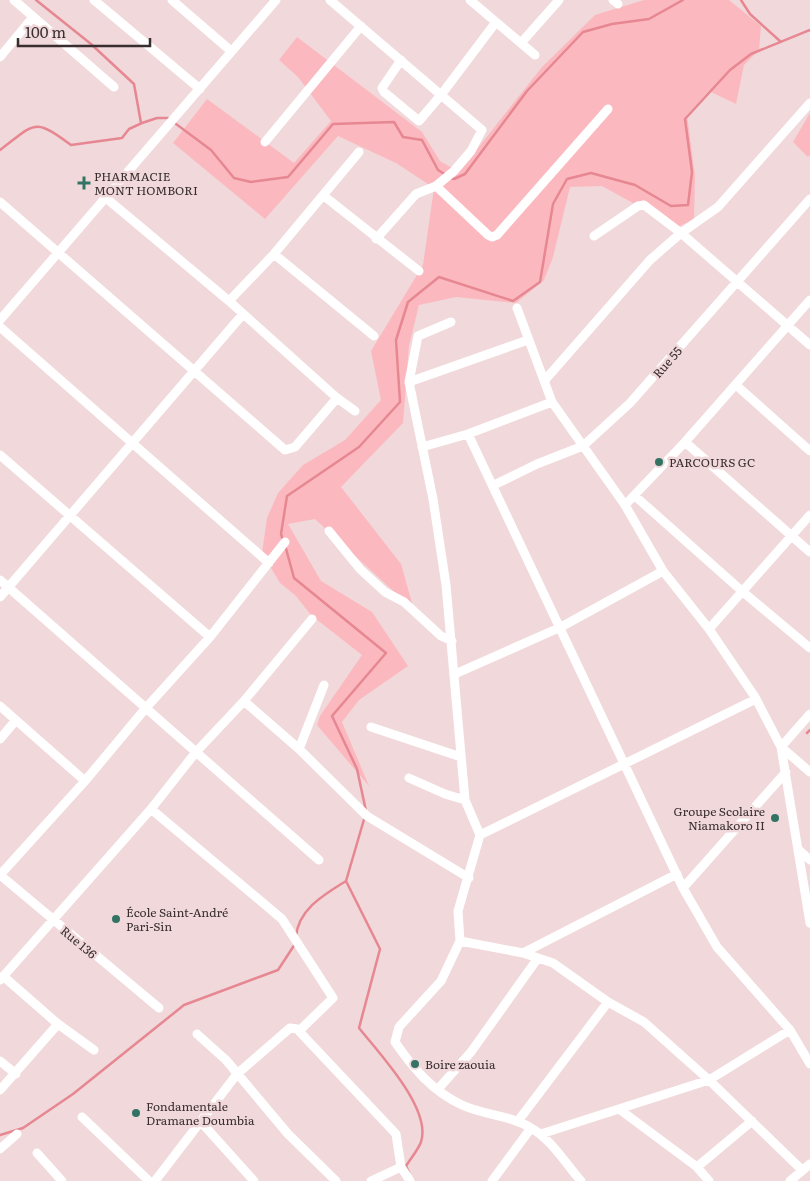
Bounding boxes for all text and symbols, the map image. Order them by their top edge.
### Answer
scale bar [18,15,150,47]
text: 100 m [25,20,66,43]
place label: PHARMACIE MONT HOMBORI [94,167,198,199]
marker: PHARMACIE MONT HOMBORI [78,177,90,189]
street label: Rue 55 [648,342,686,382]
place label: PARCOURS GC [669,453,755,471]
marker: PARCOURS GC [653,456,665,468]
place label: Groupe Scolaire Niamakoro II [674,802,765,834]
marker: Groupe Scolaire Niamakoro II [769,812,781,824]
place label: École Saint-André Pari-Sin [126,903,228,935]
marker: École Saint-André Pari-Sin [110,913,122,925]
street label: Rue 136 [57,922,101,963]
place label: Boire zaouia [425,1055,496,1073]
marker: Boire zaouia [409,1058,421,1070]
place label: Fondamentale Dramane Doumbia [146,1097,255,1129]
marker: Fondamentale Dramane Doumbia [130,1107,142,1119]

